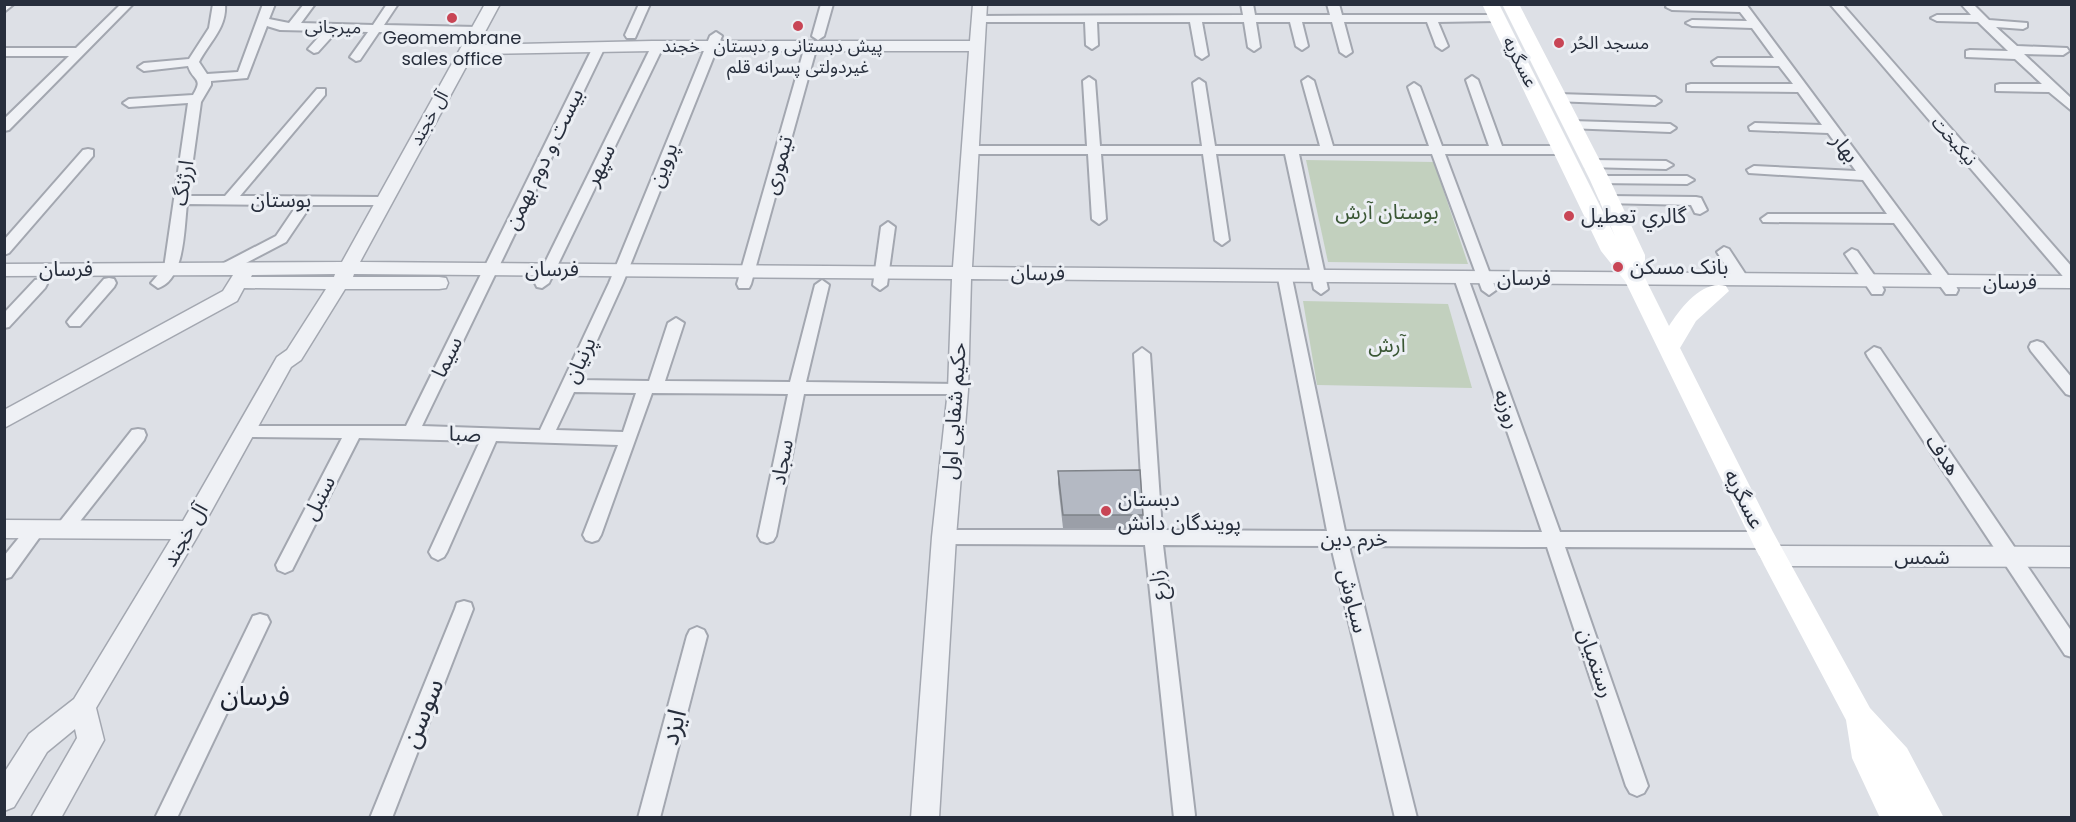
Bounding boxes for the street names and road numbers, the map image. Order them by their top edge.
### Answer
street label: میرجانی [305,14,361,39]
street label: عسگریه [1497,32,1544,92]
street label: خجند [662,33,700,58]
street label: بیست و دوم بهمن [497,83,592,235]
street label: آل خجند [403,85,454,150]
street label: نیکبخت [1926,111,1983,171]
street label: بهار [1824,126,1866,168]
street label: تیموری [755,132,800,198]
street label: پروین [641,138,685,191]
street label: سپهر [577,139,622,191]
street label: ارژنگ [165,158,200,208]
street label: بوستان [251,185,311,214]
street label: فرسان [39,254,93,283]
street label: فرسان [525,254,579,283]
street label: فرسان [1011,258,1065,287]
street label: فرسان [1497,263,1551,292]
street label: فرسان [1983,267,2037,296]
street label: سیما [424,331,469,382]
street label: پرنیان [556,332,603,388]
street label: حکیم شفایی اول [934,341,974,481]
street label: روزبه [1487,385,1528,433]
street label: صبا [448,418,482,449]
street label: هدف [1919,428,1968,481]
street label: سجاد [763,437,800,487]
street label: عسگریه [1717,464,1772,534]
street label: سنبل [295,471,342,525]
street label: آل خجند [155,497,215,572]
street label: خرم دین [1320,524,1388,555]
street label: شمس [1894,542,1950,571]
street label: سیاوش [1332,566,1375,636]
street label: زارع [1141,568,1175,602]
street label: رستمیان [1571,624,1622,702]
street label: سوسن [392,673,452,753]
street label: ایزد [651,705,695,749]

